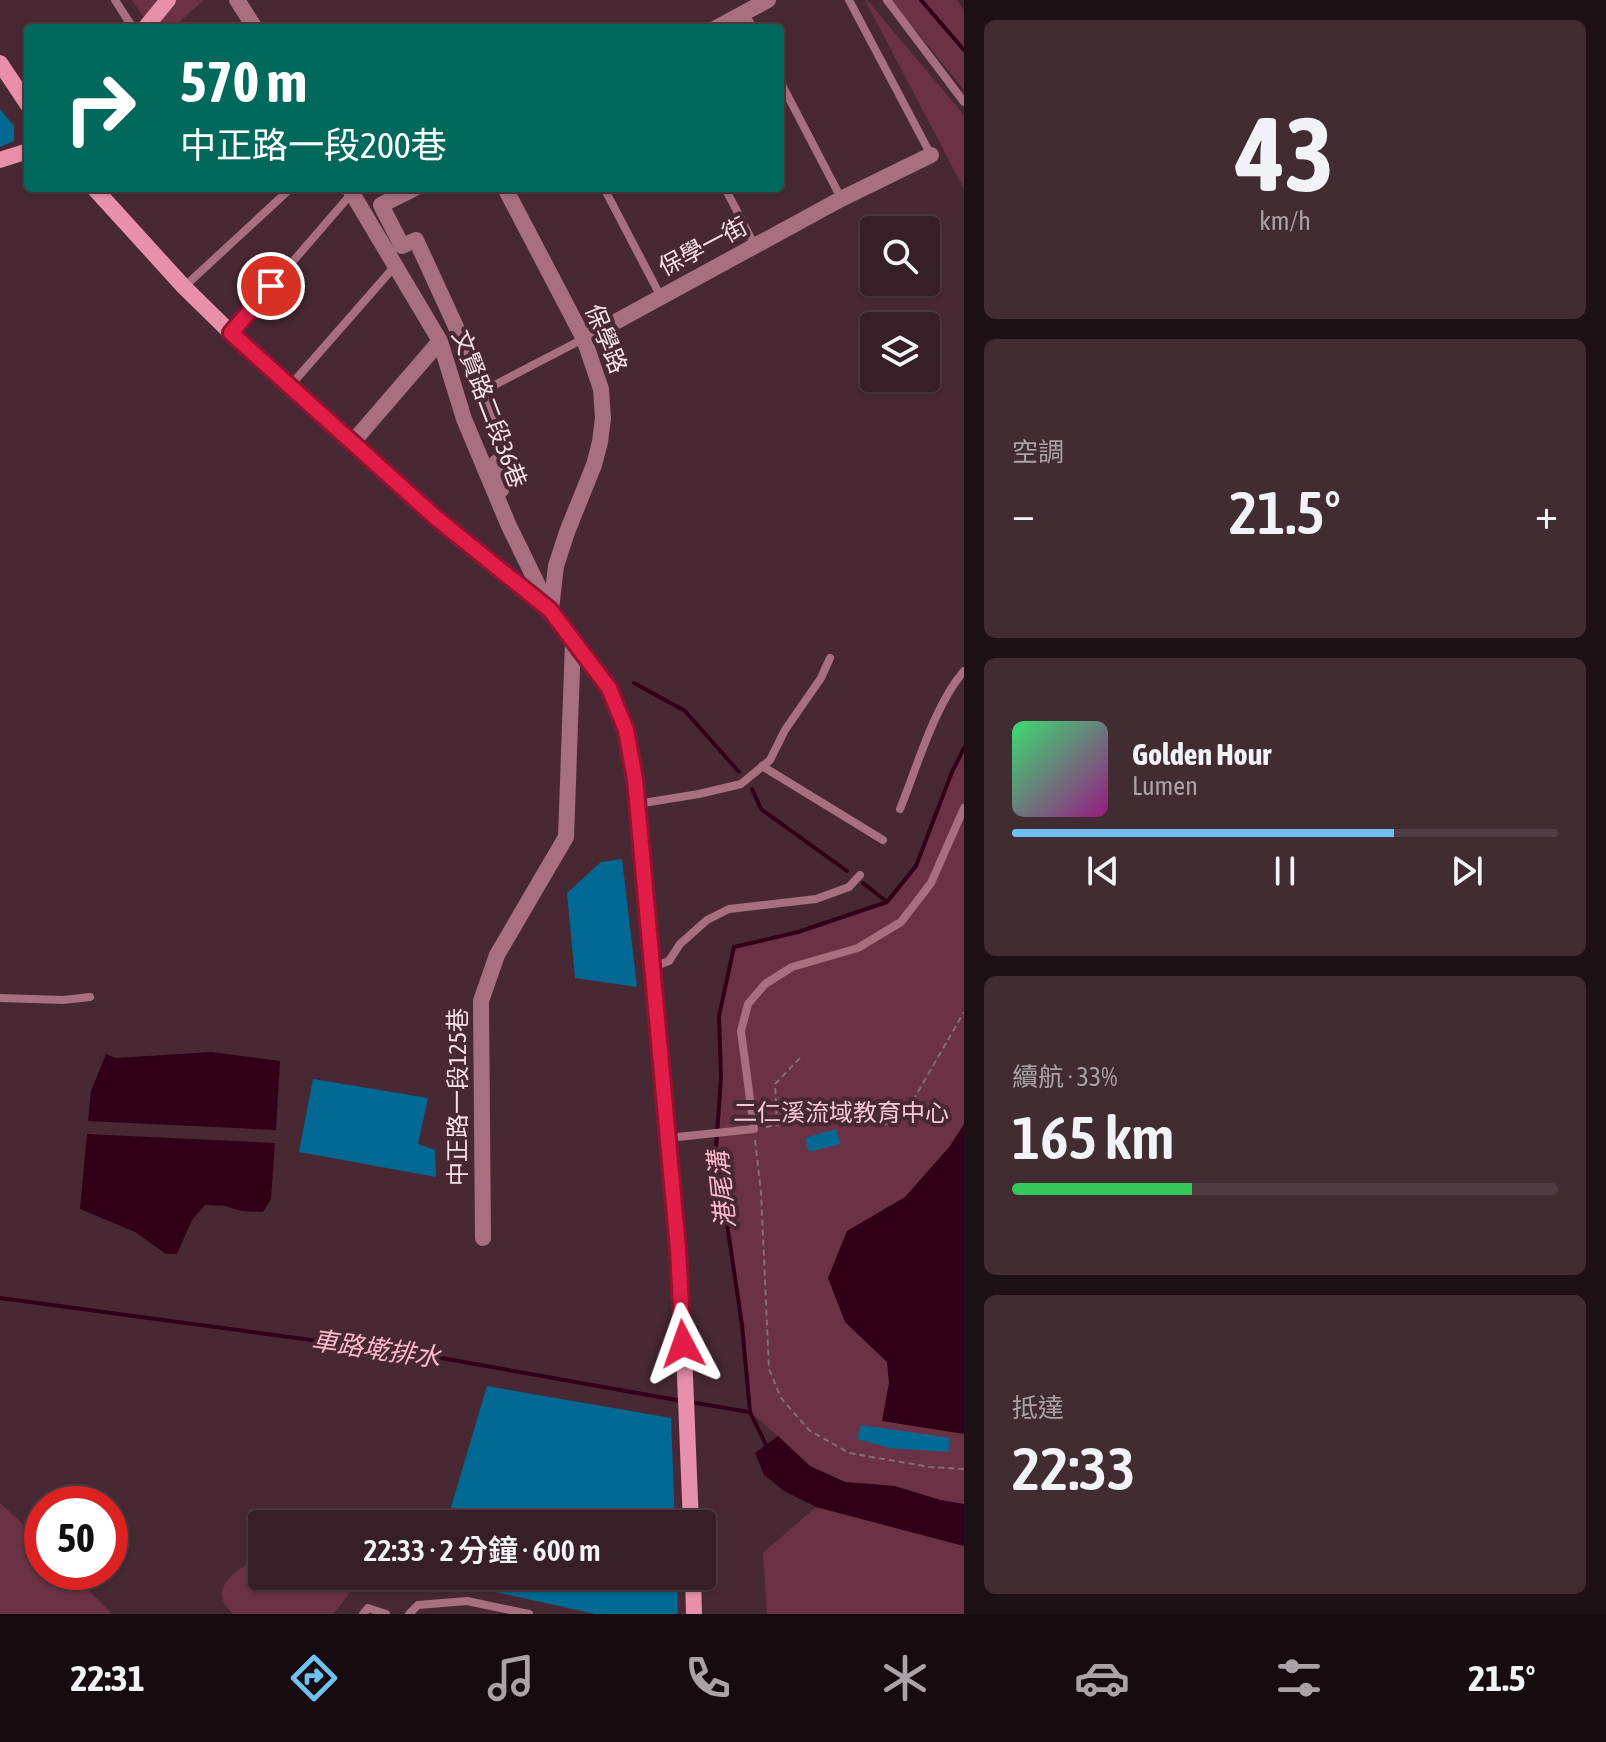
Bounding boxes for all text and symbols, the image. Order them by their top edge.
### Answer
text: 570 m [180,50,307,114]
icon: right [48,56,152,160]
text: 43 [1236,94,1334,213]
text: 中正路一段200巷 [180,124,447,166]
text: km/h [1259,206,1311,236]
street label: 保學一街 [654,212,751,281]
map controls [860,216,940,392]
button: search [860,216,940,296]
pin [237,252,305,320]
icon: arrive [249,264,293,308]
street label: 保學路 [580,300,632,377]
button: layers [860,312,940,392]
street label: 文賢路二段36巷 [447,326,532,491]
text: 空調 [1012,437,1064,467]
text: 21.5° [1229,478,1341,547]
text: − [1012,488,1035,538]
text: + [1535,488,1558,538]
text: Golden Hour [1132,737,1271,771]
text: Lumen [1132,771,1198,801]
icon: previous [1081,849,1125,893]
icon: pause [1263,849,1307,893]
icon: next [1445,849,1489,893]
street label: 中正路一段125巷 [444,1008,471,1186]
text: 續航 · 33% [1012,1062,1117,1092]
park label: 二仁溪流域教育中心 [733,1099,949,1126]
text: 165 km [1012,1103,1174,1172]
water label: 港尾溝 [703,1146,741,1230]
position arrow [641,1302,725,1386]
water label: 車路墘排水 [310,1325,443,1373]
text: 抵達 [1012,1393,1064,1423]
text: 22:33 [1012,1434,1135,1503]
speed limit sign: 50 [24,1486,128,1590]
text: 22:33 · 2 分鐘 · 600 m [363,1533,601,1567]
icon: directions [286,1650,342,1706]
icon: music [483,1650,539,1706]
icon: phone [680,1650,736,1706]
icon: climate [877,1650,933,1706]
icon: car [1074,1650,1130,1706]
icon: filters [1271,1650,1327,1706]
text: 22:31 [71,1657,145,1699]
text: 21.5° [1468,1657,1535,1699]

